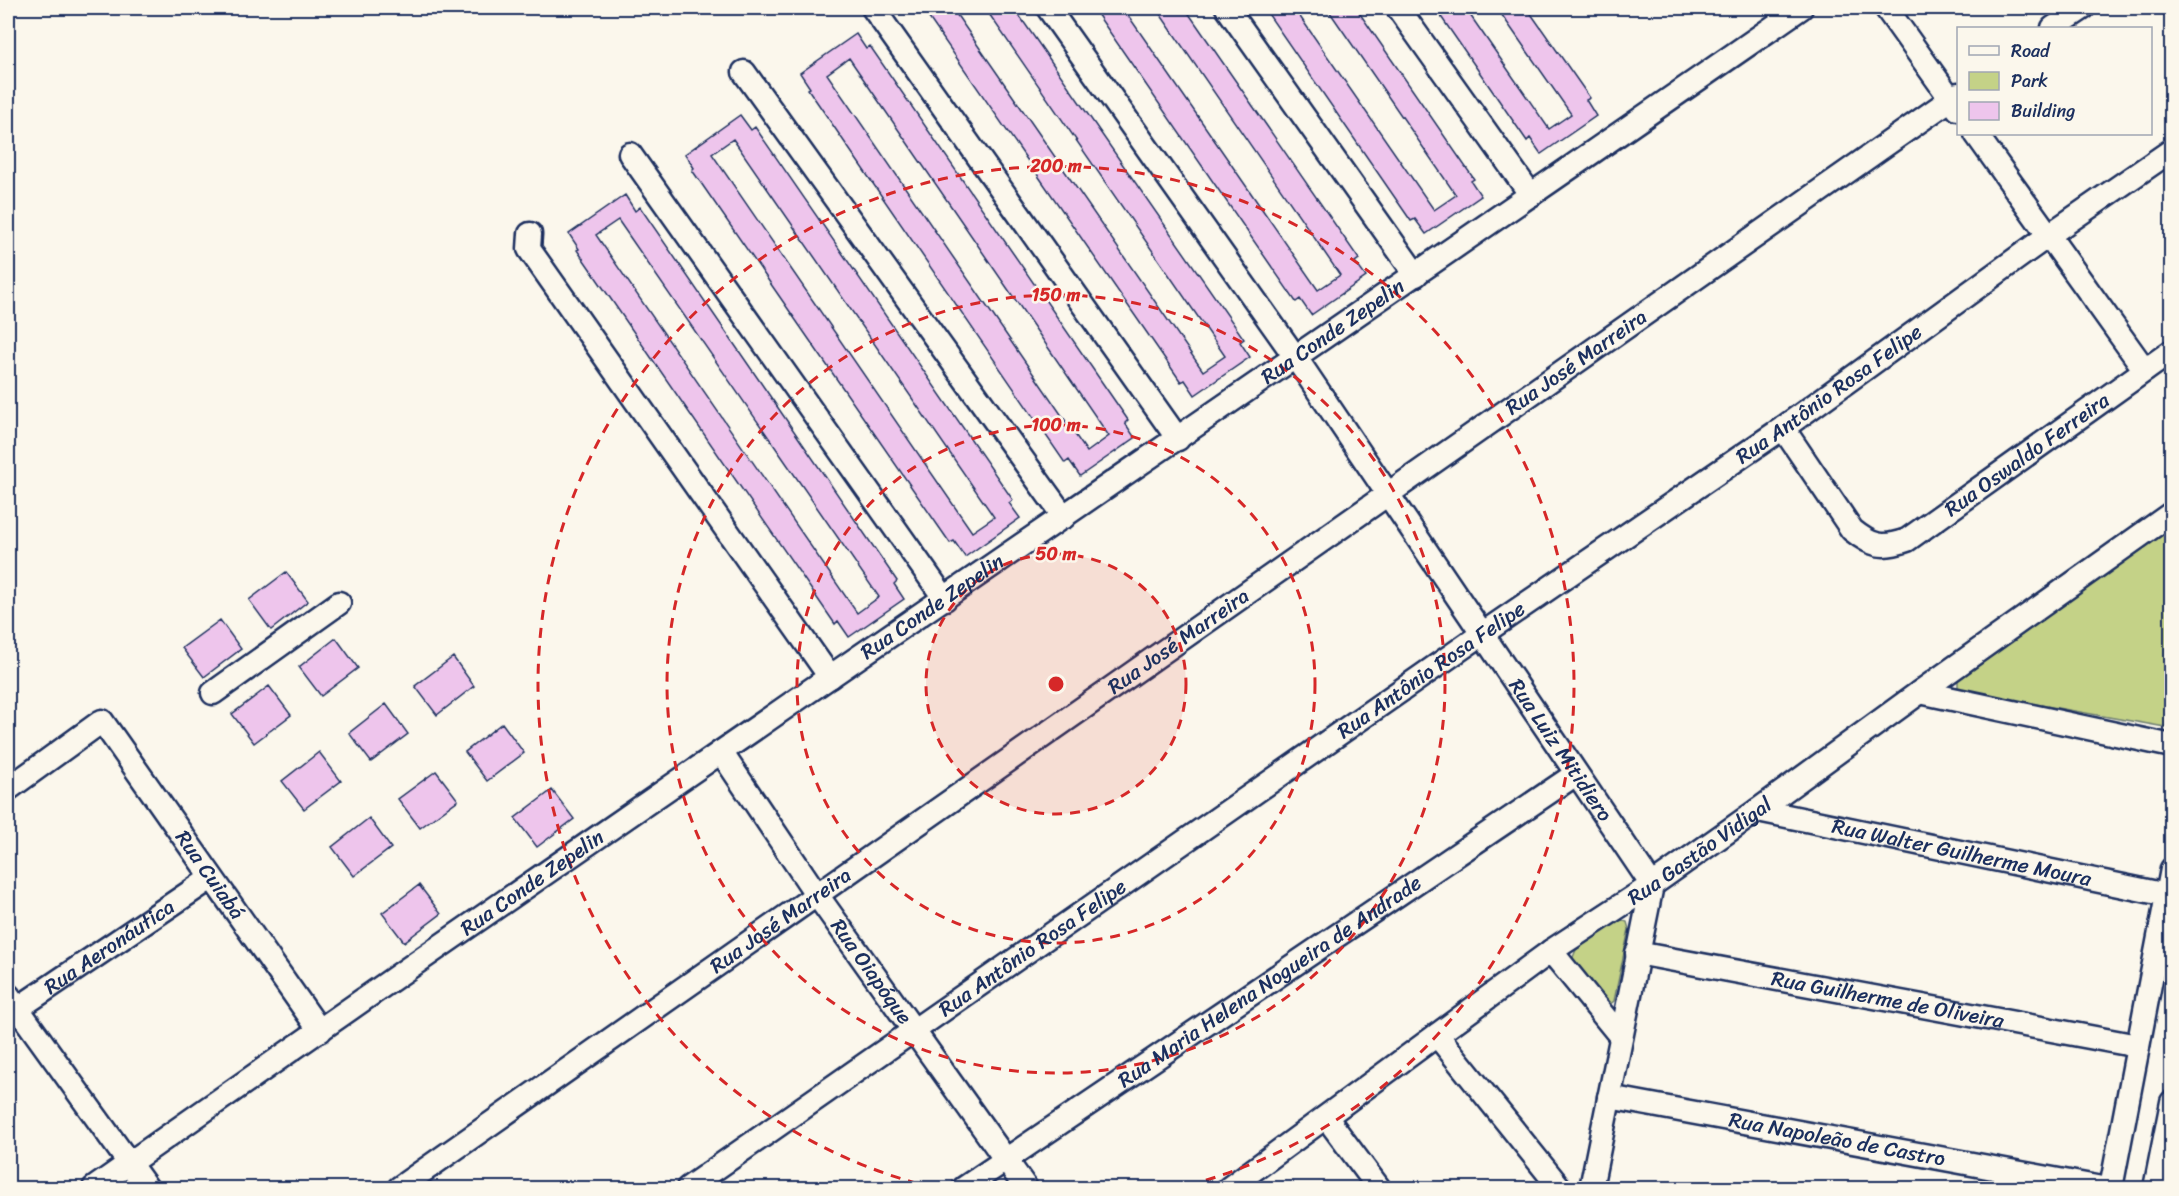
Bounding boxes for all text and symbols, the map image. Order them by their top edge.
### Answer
legend [1957,27,2152,135]
text: Road [2011,35,2051,67]
text: Park [2011,65,2048,97]
text: Building [2011,95,2075,127]
text: 200 m [1029,150,1082,182]
street label: Rua Conde Zepelin [1252,268,1413,395]
text: 150 m [1032,279,1080,311]
street label: Rua José Marreira [1497,298,1656,425]
street label: Rua Antônio Rosa Felipe [1727,313,1931,474]
street label: Rua Oswaldo Ferreira [1936,382,2118,527]
text: 100 m [1032,409,1081,441]
text: 50 m [1036,538,1077,570]
street label: Rua Conde Zepelin [852,543,1012,670]
street label: Rua José Marreira [1099,577,1258,705]
street label: Rua Antônio Rosa Felipe [1329,590,1534,749]
street label: Rua Luiz Mitidiero [1498,670,1623,830]
centre of rings [1046,674,1066,694]
street label: Rua Gastão Vidigal [1619,786,1781,915]
street label: Rua Walter Guilherme Moura [1828,807,2095,898]
street label: Rua Conde Zepelin [452,819,612,946]
street label: Rua Cuiabá [165,822,256,928]
street label: Rua José Marreira [701,857,860,984]
street label: Rua Maria Helena Nogueira de Andrade [1110,864,1430,1098]
street label: Rua Antônio Rosa Felipe [930,868,1135,1027]
street label: Rua Aeronáutica [36,888,183,1005]
street label: Rua Oiapóque [820,910,923,1033]
street label: Rua Guilherme de Oliveira [1768,959,2008,1040]
street label: Rua Napoleão de Castro [1726,1101,1948,1178]

